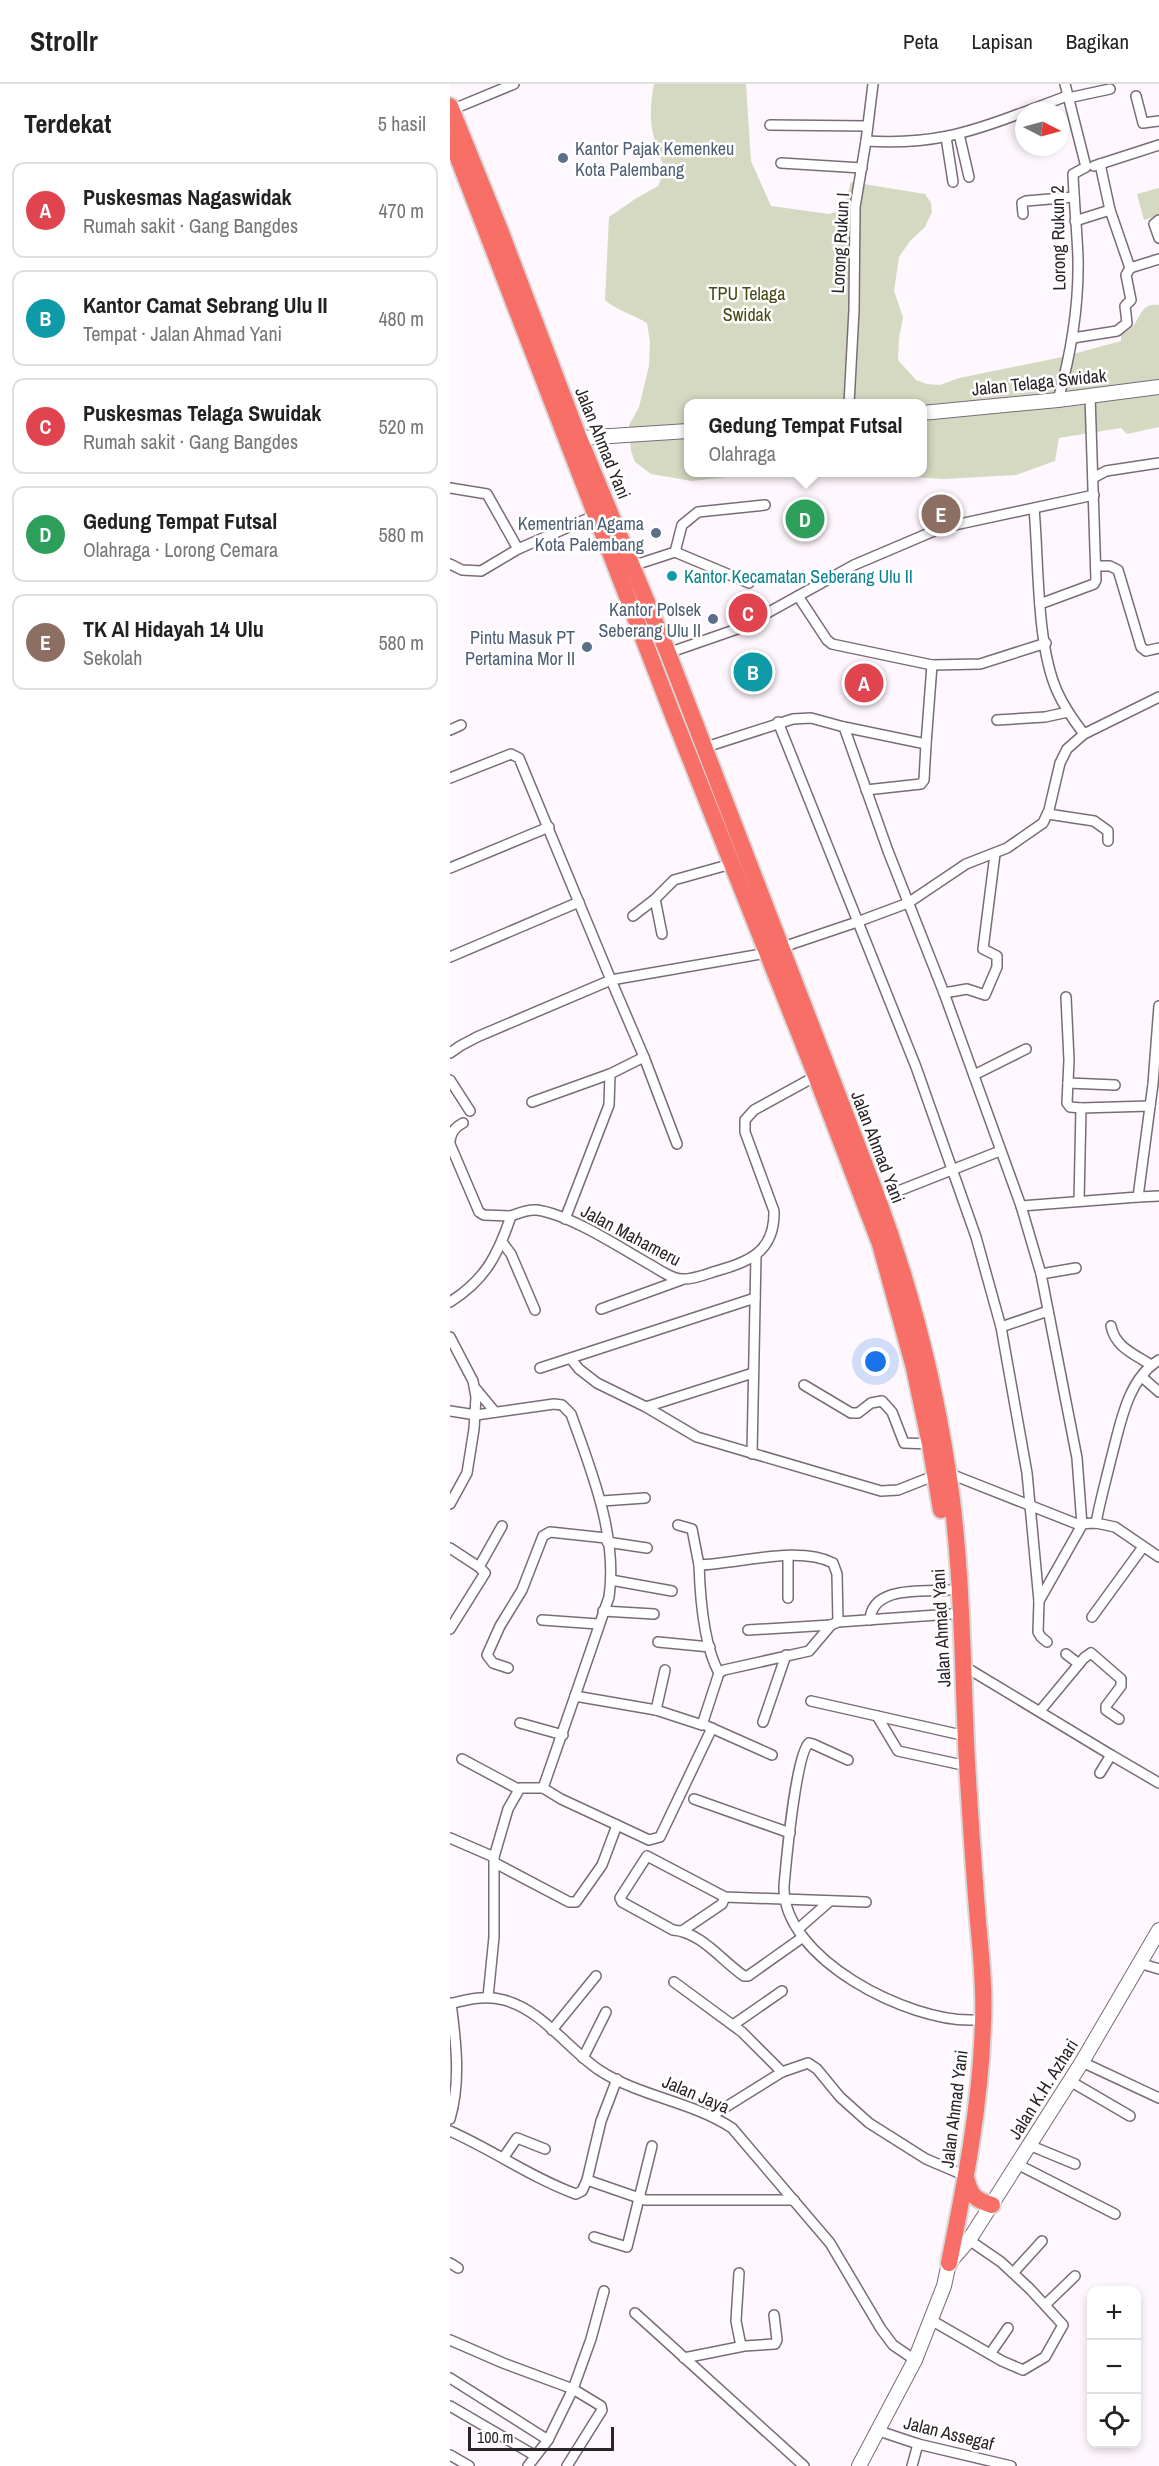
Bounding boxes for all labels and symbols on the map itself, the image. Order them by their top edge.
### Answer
north arrow [1015,102,1069,156]
place label: Kantor Pajak Kemenkeu Kota Palembang [575,136,734,182]
marker: Kantor Pajak Kemenkeu Kota Palembang [556,151,570,165]
street label: Lorong Rukun 2 [1045,185,1071,291]
street label: Lorong Rukun I [825,192,855,294]
park label: TPU Telaga Swidak [709,281,785,327]
street label: Jalan Telaga Swidak [970,362,1108,401]
street label: Jalan Ahmad Yani [569,383,637,503]
pin: E [922,492,960,536]
pin: D [786,496,824,542]
place label: Kementrian Agama Kota Palembang [518,511,645,557]
marker: Kementrian Agama Kota Palembang [649,526,663,540]
place label: Kantor Kecamatan Seberang Ulu II [684,564,913,589]
marker: Kantor Kecamatan Seberang Ulu II [665,569,679,583]
pin: C [728,590,768,636]
place label: Kantor Polsek Seberang Ulu II [598,597,702,643]
marker: Kantor Polsek Seberang Ulu II [706,612,720,626]
place label: Pintu Masuk PT Pertamina Mor II [465,625,575,671]
marker: Pintu Masuk PT Pertamina Mor II [580,640,594,654]
pin: B [734,650,772,694]
pin: A [844,660,884,706]
street label: Jalan Ahmad Yani [845,1087,911,1207]
street label: Jalan Mahameru [577,1198,685,1272]
your location [861,1347,890,1376]
street label: Jalan Ahmad Yani [925,1568,957,1688]
street label: Jalan K.H. Azhari [1002,2034,1084,2144]
street label: Jalan Ahmad Yani [934,2049,974,2169]
street label: Jalan Jaya [659,2069,733,2119]
street label: Jalan Assegaf [901,2410,997,2456]
scale bar [468,2424,614,2452]

